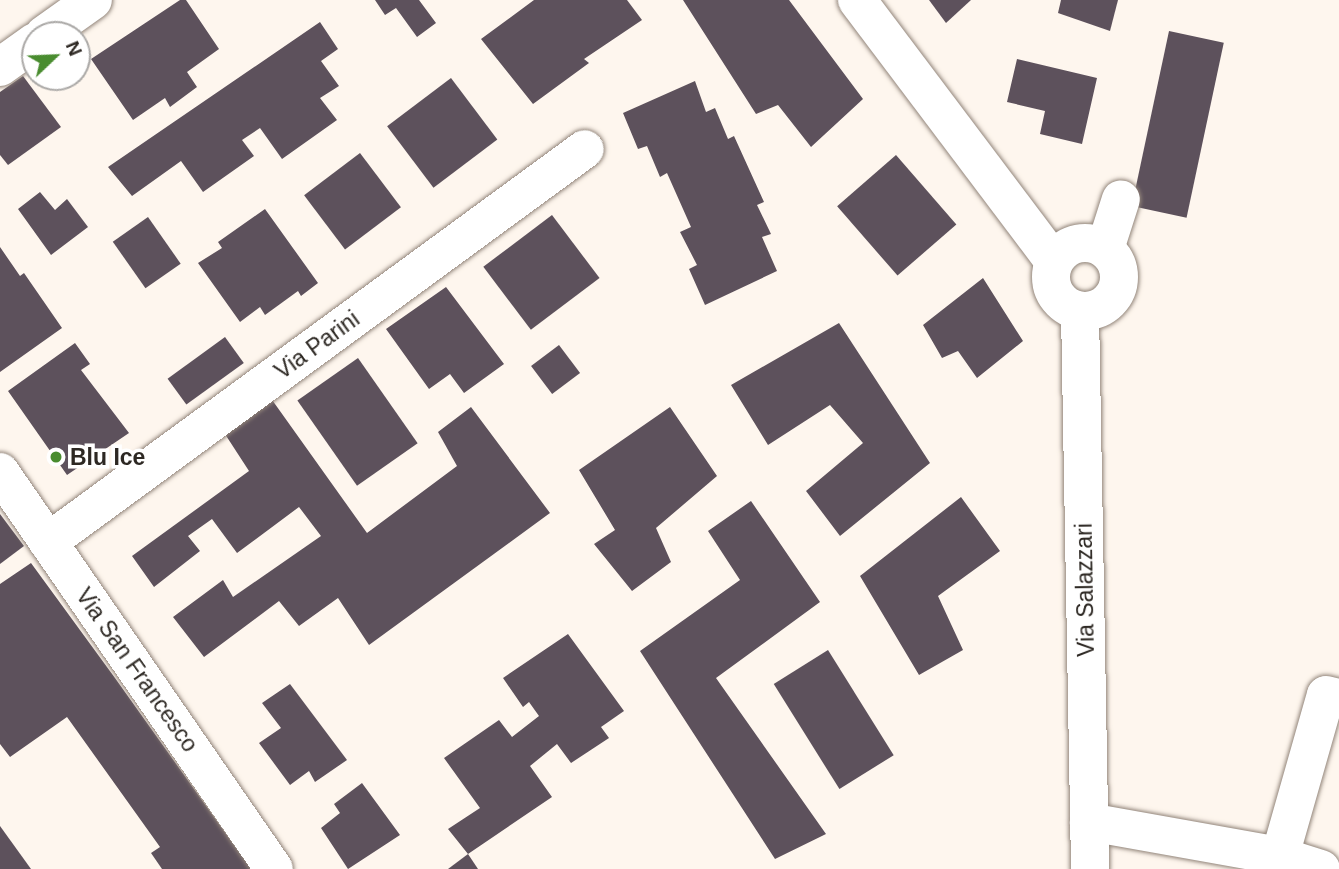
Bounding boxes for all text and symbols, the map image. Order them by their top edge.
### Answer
north arrow [21,21,91,91]
text: N [62,38,86,59]
street label: Via Parini [269,305,365,385]
place label: Blu Ice [70,443,145,471]
marker: Blu Ice [48,449,64,465]
street label: Via Salazzari [1070,523,1100,657]
street label: Via San Francesco [70,583,204,757]

